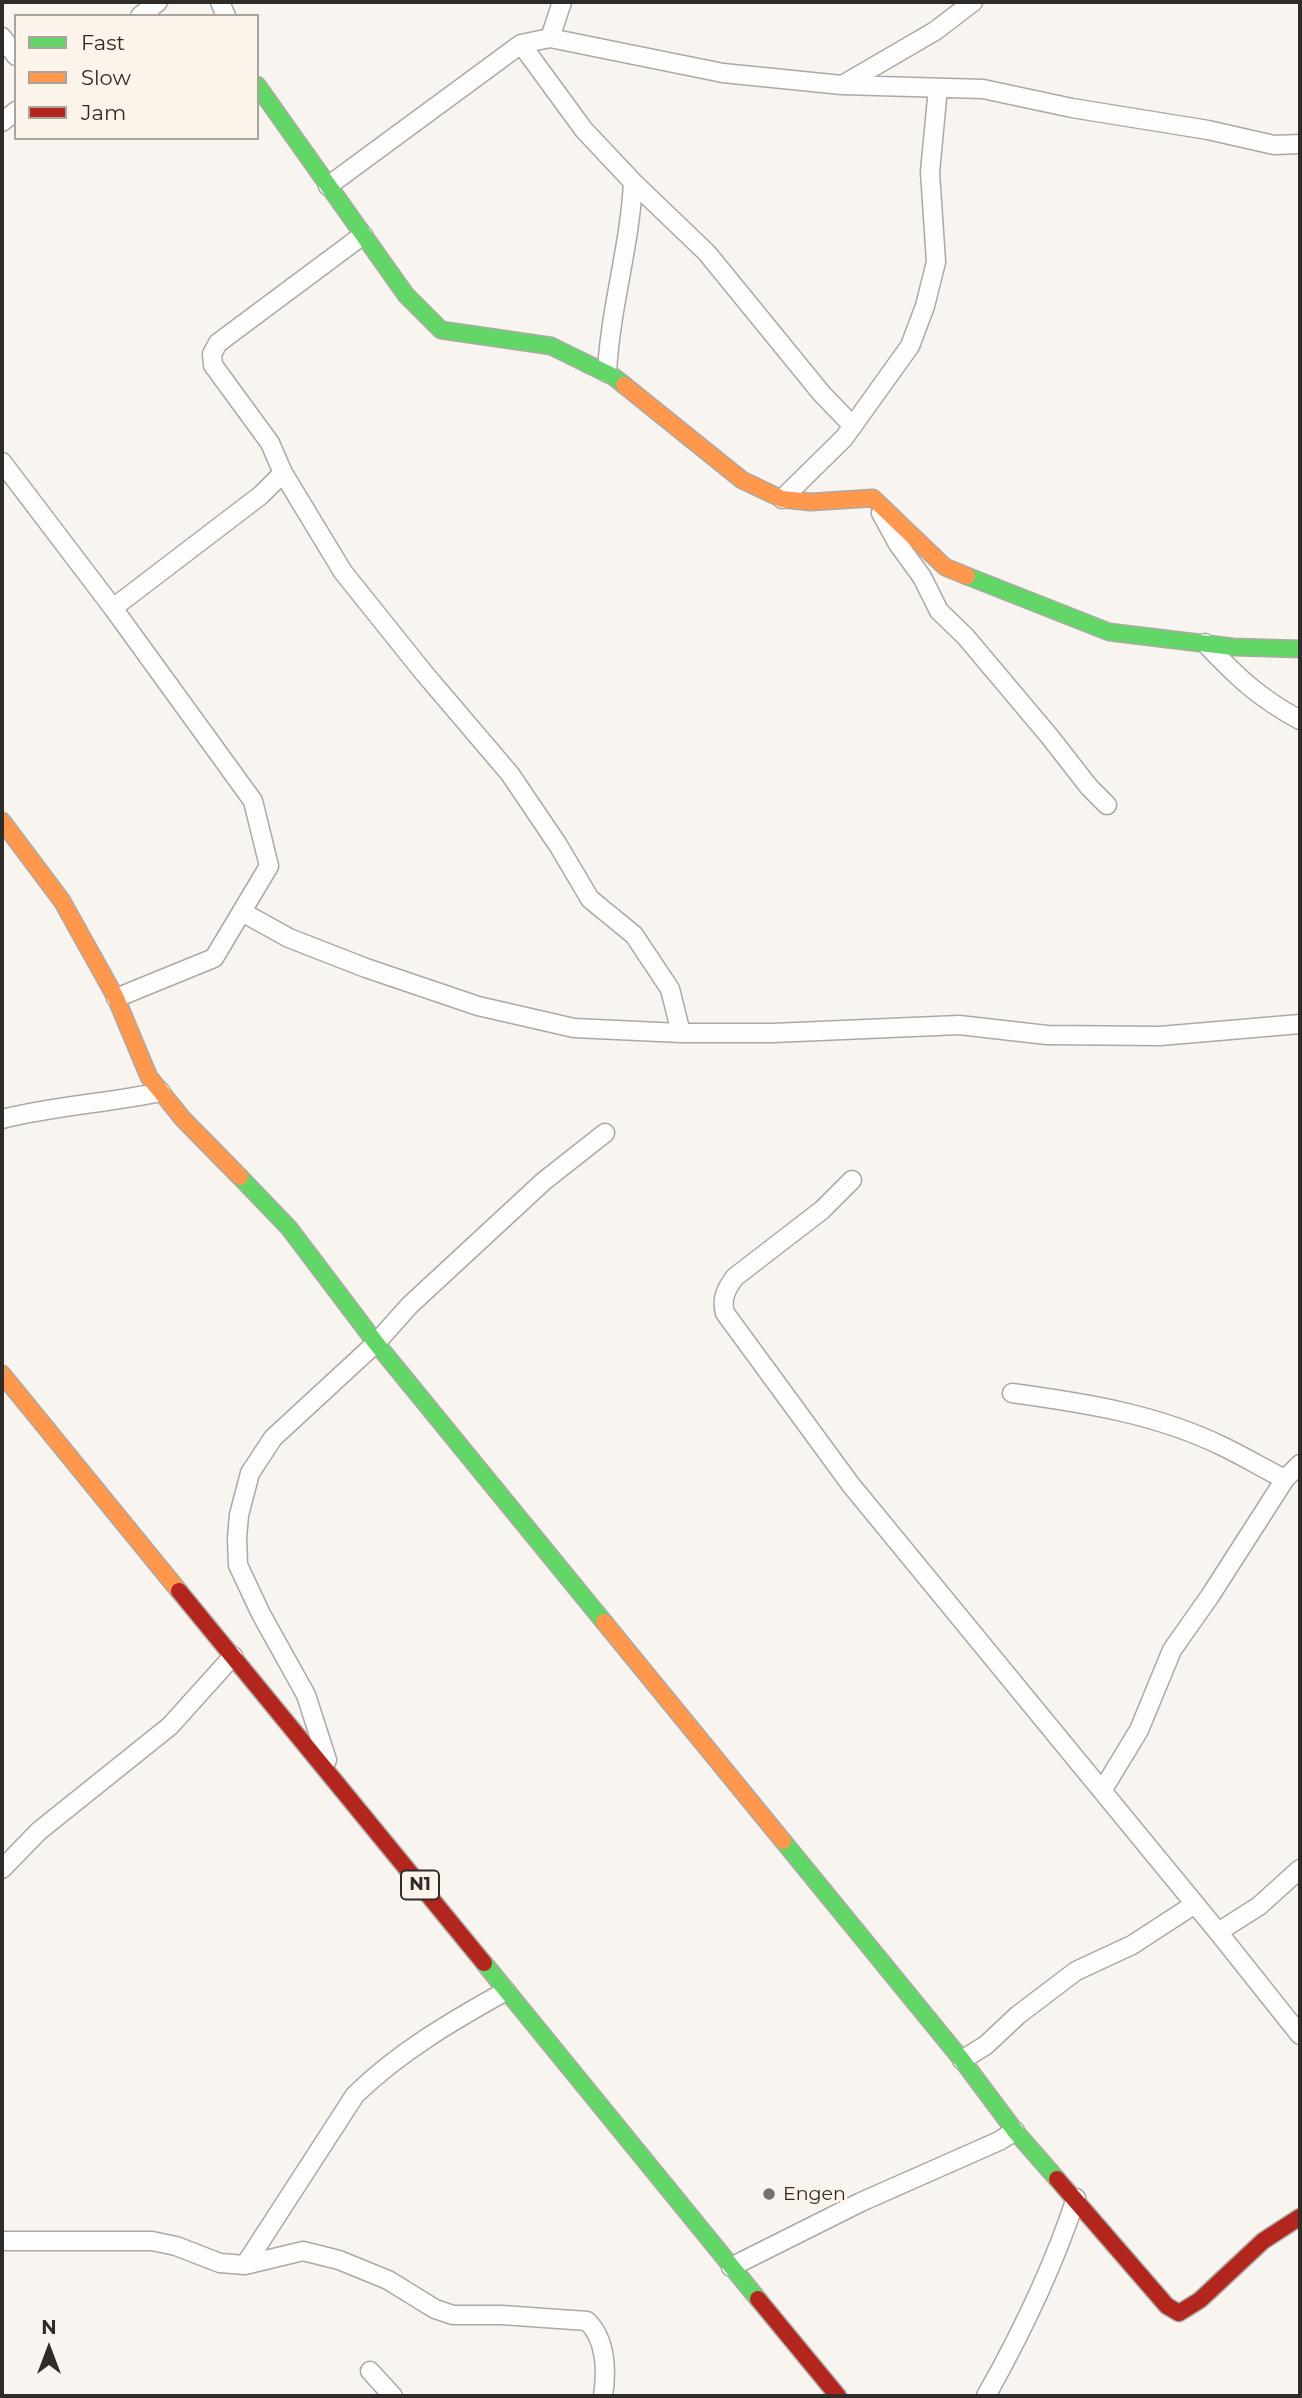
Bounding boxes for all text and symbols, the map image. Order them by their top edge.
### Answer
legend [14,14,259,140]
text: Fast [81,30,125,55]
text: Slow [81,65,131,90]
text: Jam [81,100,126,125]
road number: N1 [401,1870,439,1899]
place label: Engen [783,2183,846,2205]
marker: Engen [761,2186,777,2202]
north arrow [14,2314,84,2384]
text: N [41,2316,57,2339]

